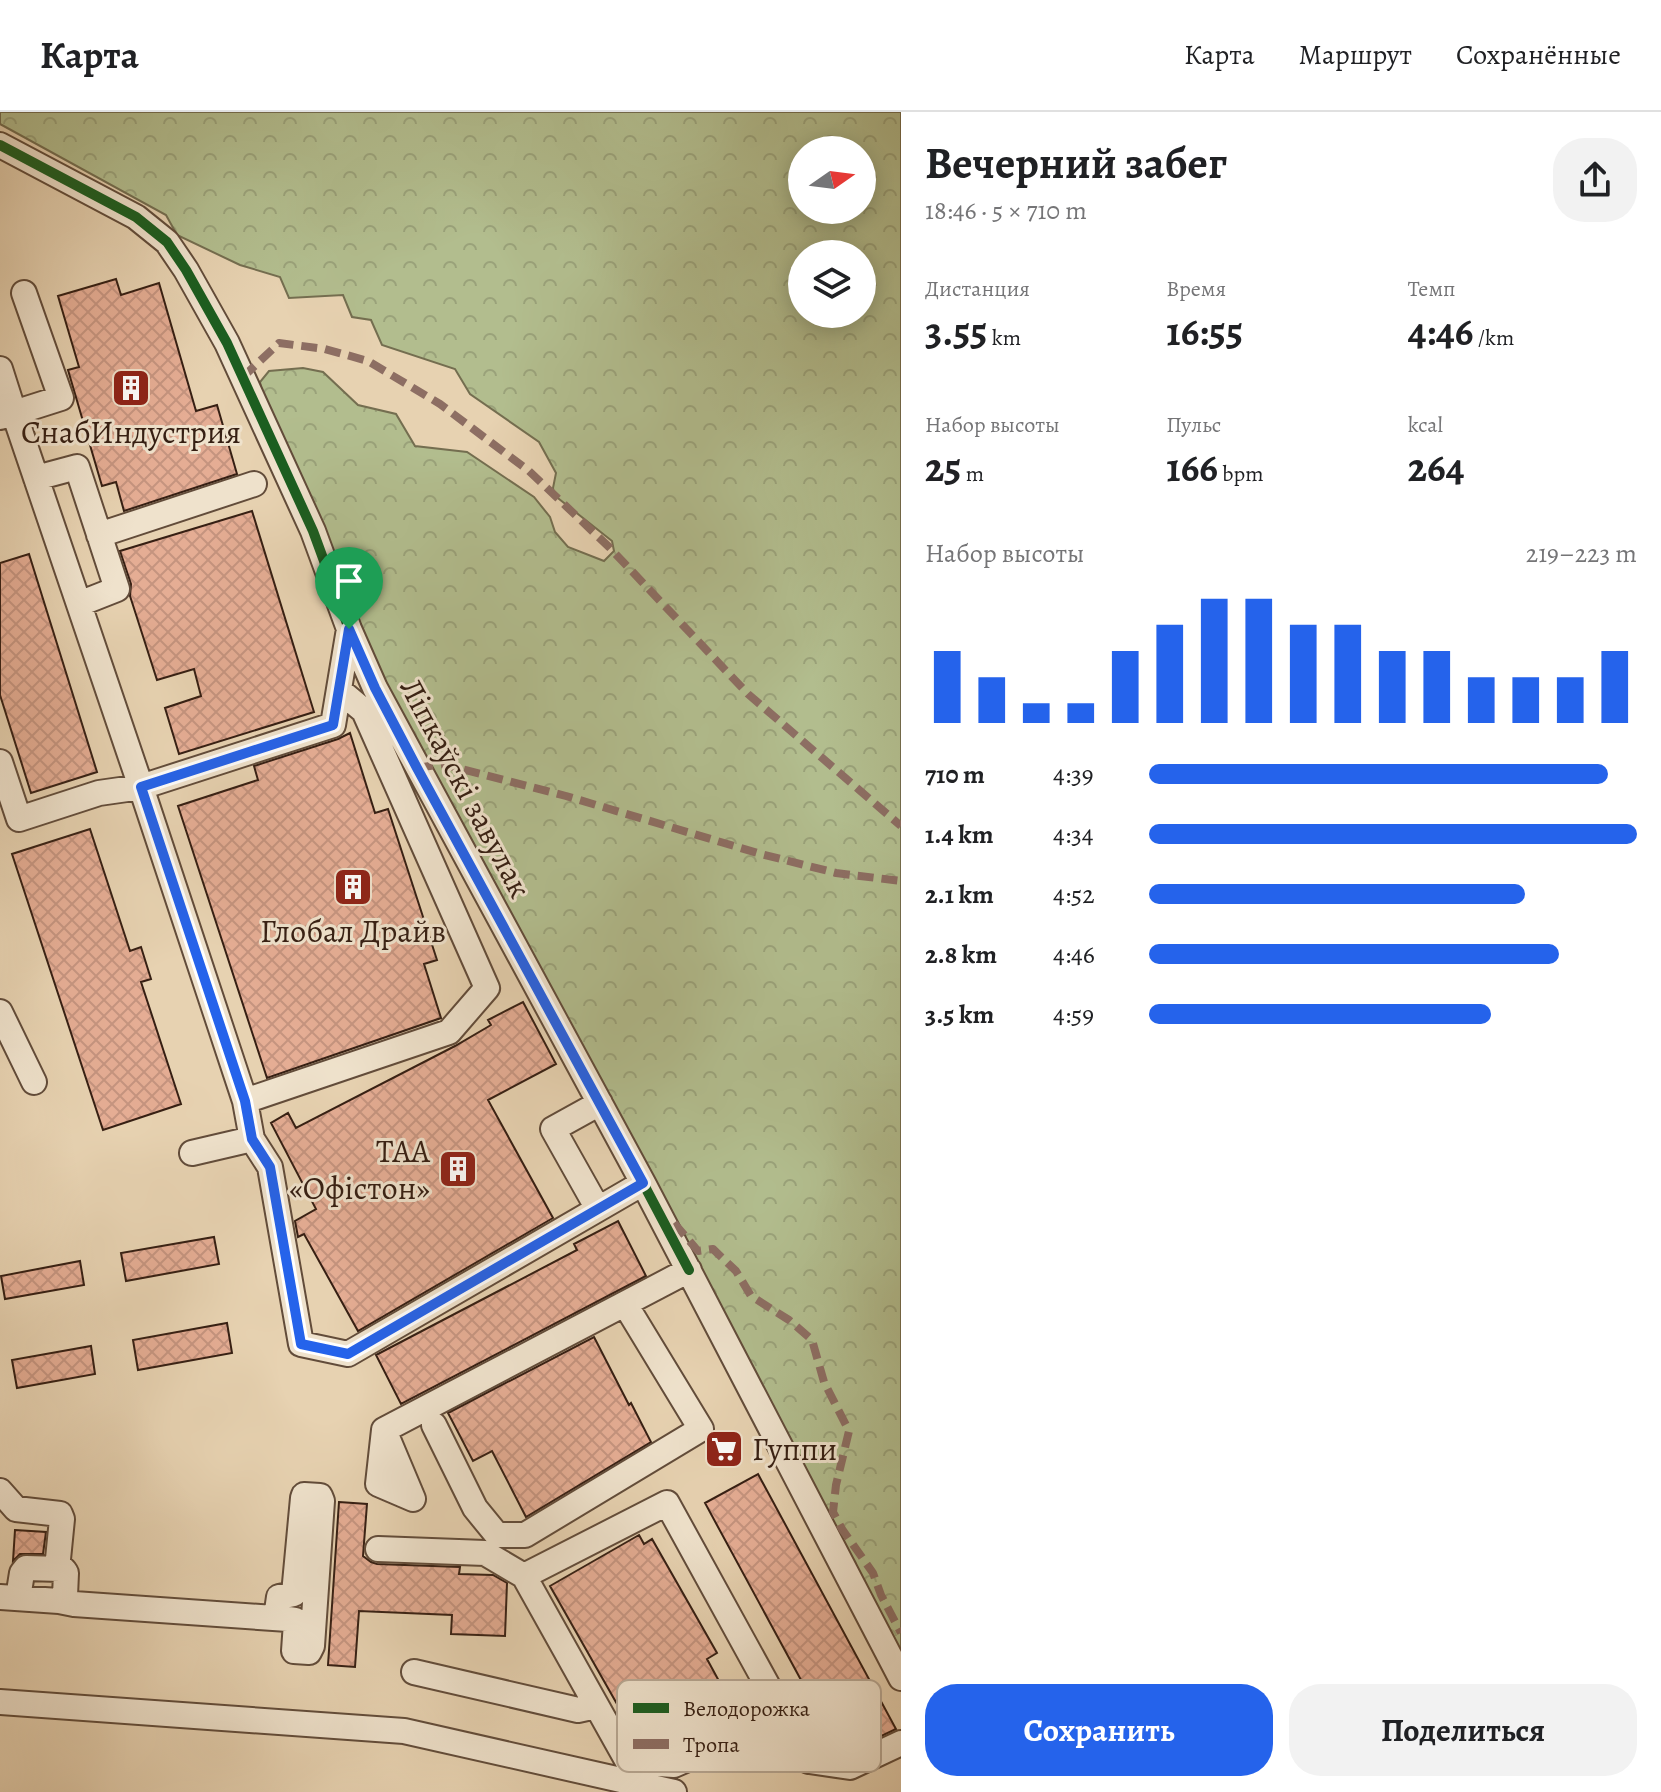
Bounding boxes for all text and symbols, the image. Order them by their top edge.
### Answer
text: Карта [40,29,139,81]
text: Карта [1184,36,1255,74]
text: Маршрут [1299,36,1412,74]
text: Сохранённые [1456,36,1621,74]
text: Вечерний забег [925,133,1227,193]
north arrow [788,136,876,224]
map controls [788,136,876,328]
button: share [1553,138,1637,222]
text: 18:46 · 5 × 710 m [925,193,1087,228]
button: layers [788,240,876,328]
text: Дистанция [925,274,1030,304]
text: Время [1166,274,1226,304]
text: Темп [1408,274,1456,304]
text: 3.55 [925,304,987,359]
text: 16:55 [1166,304,1243,359]
text: 4:46 [1408,304,1473,359]
text: km [987,323,1021,353]
text: /km [1473,323,1514,353]
building icon: СнабИндустрия [110,367,152,409]
place label: СнабИндустрия [21,410,241,454]
text: Набор высоты [925,410,1060,440]
text: Пульс [1166,410,1221,440]
text: kcal [1408,410,1443,440]
text: 25 [925,440,961,495]
text: 166 [1166,440,1218,495]
text: 264 [1408,440,1464,495]
text: m [961,459,984,489]
text: bpm [1218,459,1263,489]
text: Набор высоты [925,536,1084,571]
text: 219–223 m [1526,536,1637,571]
pin [315,547,383,629]
icon: arrive [327,559,371,603]
street label: Ліпкаўскі завулак [390,670,542,906]
text: 710 m [925,757,985,792]
text: 4:39 [1053,757,1094,792]
text: 1.4 km [925,817,993,852]
text: 4:34 [1053,817,1094,852]
building icon: Глобал Драйв [332,866,374,908]
text: 2.1 km [925,877,994,912]
text: 4:52 [1053,877,1095,912]
place label: Глобал Драйв [260,909,446,953]
text: 2.8 km [925,937,997,972]
text: 4:46 [1053,937,1095,972]
text: 3.5 km [925,997,994,1032]
text: 4:59 [1053,997,1094,1032]
place label: ТАА «Офістон» [289,1129,431,1210]
building icon: ТАА «Офістон» [437,1148,479,1190]
place label: Гуппи [752,1427,837,1471]
supermarket icon: Гуппи [703,1428,745,1470]
legend [617,1680,881,1772]
button: Сохранить [925,1684,1273,1776]
button: Поделиться [1289,1684,1637,1776]
text: Велодорожка [683,1694,811,1724]
text: Тропа [683,1730,741,1760]

